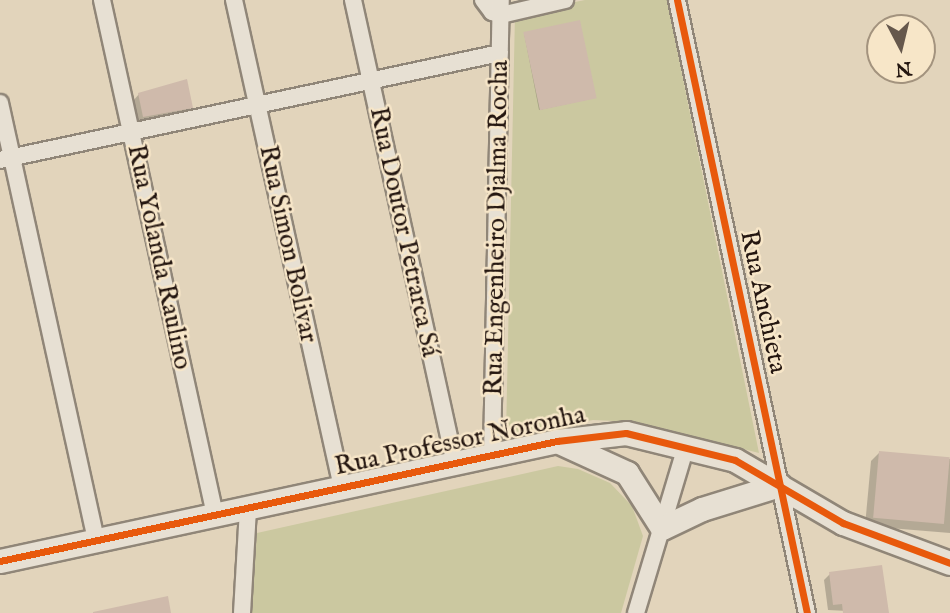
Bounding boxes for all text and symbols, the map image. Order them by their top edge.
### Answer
north arrow [866,14,936,84]
text: N [894,55,913,81]
street label: Rua Engenheiro Djalma Rocha [478,60,516,396]
street label: Rua Doutor Petrarca Sá [362,104,446,360]
street label: Rua Yolanda Raulino [120,142,198,372]
street label: Rua Simon Bolivar [252,142,324,346]
street label: Rua Anchieta [733,228,793,376]
street label: Rua Professor Noronha [332,399,588,483]

